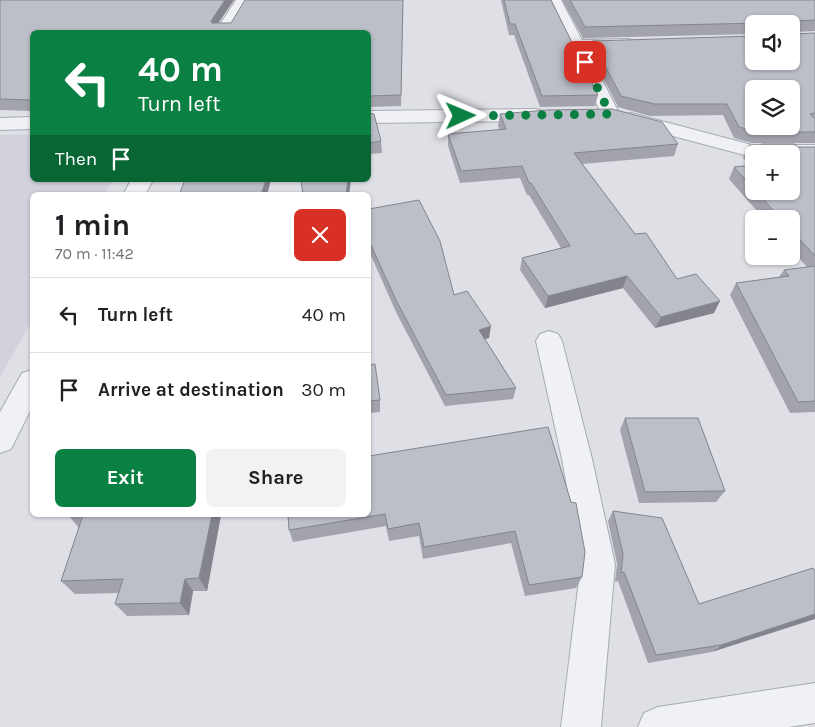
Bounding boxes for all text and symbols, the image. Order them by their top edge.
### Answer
map controls [745,15,800,265]
button: sound [745,15,800,70]
pin [564,41,606,83]
icon: arrive [571,48,599,76]
text: 40 m [138,49,223,90]
icon: left [55,50,120,115]
button: layers [745,80,800,135]
position arrow [434,89,486,141]
text: Turn left [138,91,221,117]
icon: arrive [107,145,135,173]
button: + [745,145,800,200]
text: Then [55,148,97,170]
text: 1 min [55,207,130,243]
button: close [294,209,346,261]
button: − [745,210,800,265]
text: 70 m · 11:42 [55,244,134,263]
icon: left [55,301,83,329]
text: Turn left [98,304,173,326]
text: 40 m [302,304,346,326]
icon: arrive [55,376,83,404]
text: Arrive at destination [98,379,284,401]
text: 30 m [301,379,346,401]
button: Exit [55,449,196,507]
button: Share [206,449,346,507]

